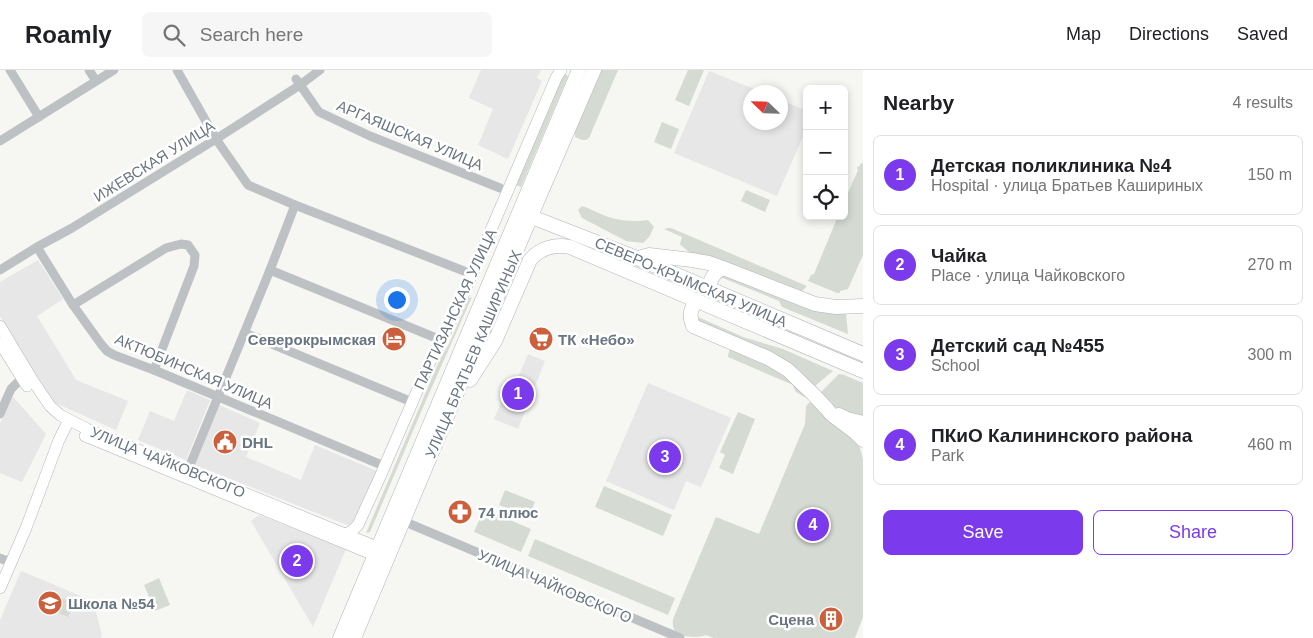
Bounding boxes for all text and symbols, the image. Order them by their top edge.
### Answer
search box [142,12,492,57]
text: Roamly [25,21,112,48]
icon: search [160,21,188,49]
text: Search here [200,24,303,45]
text: Map [1066,24,1101,44]
text: Directions [1129,24,1209,44]
text: Saved [1237,24,1288,44]
north arrow [743,85,788,130]
map controls [803,85,848,220]
button: + [803,85,848,130]
text: Nearby [883,91,954,114]
text: 4 results [1233,94,1293,111]
street label: АРГАЯШСКАЯ УЛИЦА [334,96,486,174]
street label: ИЖЕВСКАЯ УЛИЦА [90,117,218,205]
button: − [803,130,848,175]
text: Детская поликлиника №4 [931,155,1171,176]
text: 1 [896,166,904,183]
text: 150 m [1248,166,1292,183]
button: locate [803,175,848,220]
text: Hospital · улица Братьев Кашириных [931,177,1203,194]
street label: ПАРТИЗАНСКАЯ УЛИЦА [410,226,500,392]
street label: СЕВЕРО-КРЫМСКАЯ УЛИЦА [592,234,790,330]
text: Чайка [931,245,987,266]
street label: УЛИЦА БРАТЬЕВ КАШИРИНЫХ [421,248,525,460]
text: 2 [896,256,904,273]
text: 270 m [1248,256,1292,273]
text: Place · улица Чайковского [931,267,1125,284]
your location [384,287,410,313]
hotel icon: Северокрымская [381,326,407,352]
supermarket icon: ТК «Небо» [528,326,554,352]
street label: АКТЮБИНСКАЯ УЛИЦА [113,330,275,412]
place label: Северокрымская [248,331,376,348]
place label: ТК «Небо» [558,331,635,348]
text: Детский сад №455 [931,335,1104,356]
text: 3 [896,346,904,363]
text: 300 m [1248,346,1292,363]
text: School [931,357,980,374]
pin: 1 [502,375,534,413]
street label: УЛИЦА ЧАЙКОВСКОГО [88,423,248,501]
text: ПКиО Калининского района [931,425,1192,446]
public building icon: DHL [212,429,238,455]
place label: DHL [242,434,273,451]
text: 4 [896,436,904,453]
text: 460 m [1248,436,1292,453]
pin: 3 [649,438,681,476]
text: Park [931,447,964,464]
pharmacy icon: 74 плюс [447,499,473,525]
place label: 74 плюс [478,504,538,521]
pin: 4 [797,506,829,544]
button: Save [883,510,1083,555]
button: Share [1093,510,1293,555]
pin: 2 [281,542,313,580]
street label: УЛИЦА ЧАЙКОВСКОГО [476,546,634,626]
school or university icon: Школа №54 [37,590,63,616]
place label: Школа №54 [68,595,155,612]
building icon: Сцена [818,606,844,632]
place label: Сцена [768,611,815,628]

